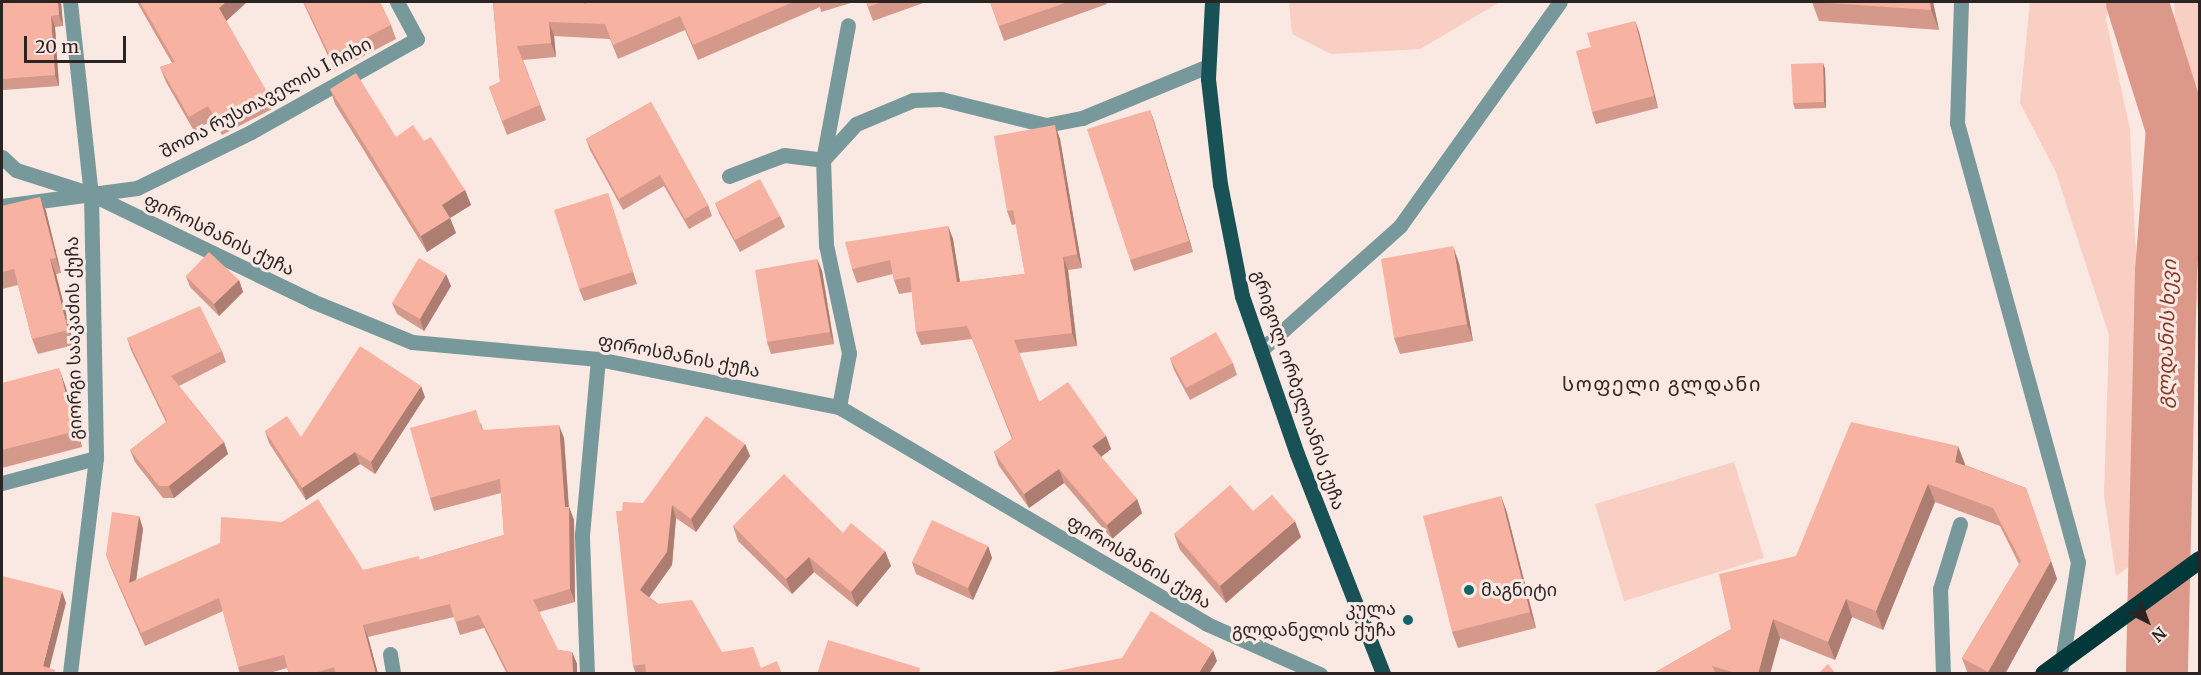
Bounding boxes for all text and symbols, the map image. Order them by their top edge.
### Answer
scale bar [27,24,129,62]
street label: შოთა რუსთაველის I ჩიხი [157,33,375,163]
text: 20 m [35,35,79,58]
street label: ფიროსმანის ქუჩა [140,189,298,281]
street label: გიორგი სააკაძის ქუჩა [61,236,87,440]
water label: გლდანის ხევი [2151,259,2181,409]
street label: გრიგოლ ორბელიანის ქუჩა [1247,267,1349,513]
street label: ფიროსმანის ქუჩა [596,330,762,382]
district label: სოფელი გლდანი [1562,371,1762,395]
street label: ფიროსმანის ქუჩა [1063,510,1215,614]
place label: მაგნიტი [1481,579,1557,601]
marker: მაგნიტი [1462,583,1476,597]
north arrow [2117,591,2177,651]
place label: კულა გლდანელის ქუჩა [1232,599,1396,642]
marker: კულა გლდანელის ქუჩა [1401,613,1415,627]
text: N [2148,623,2170,646]

